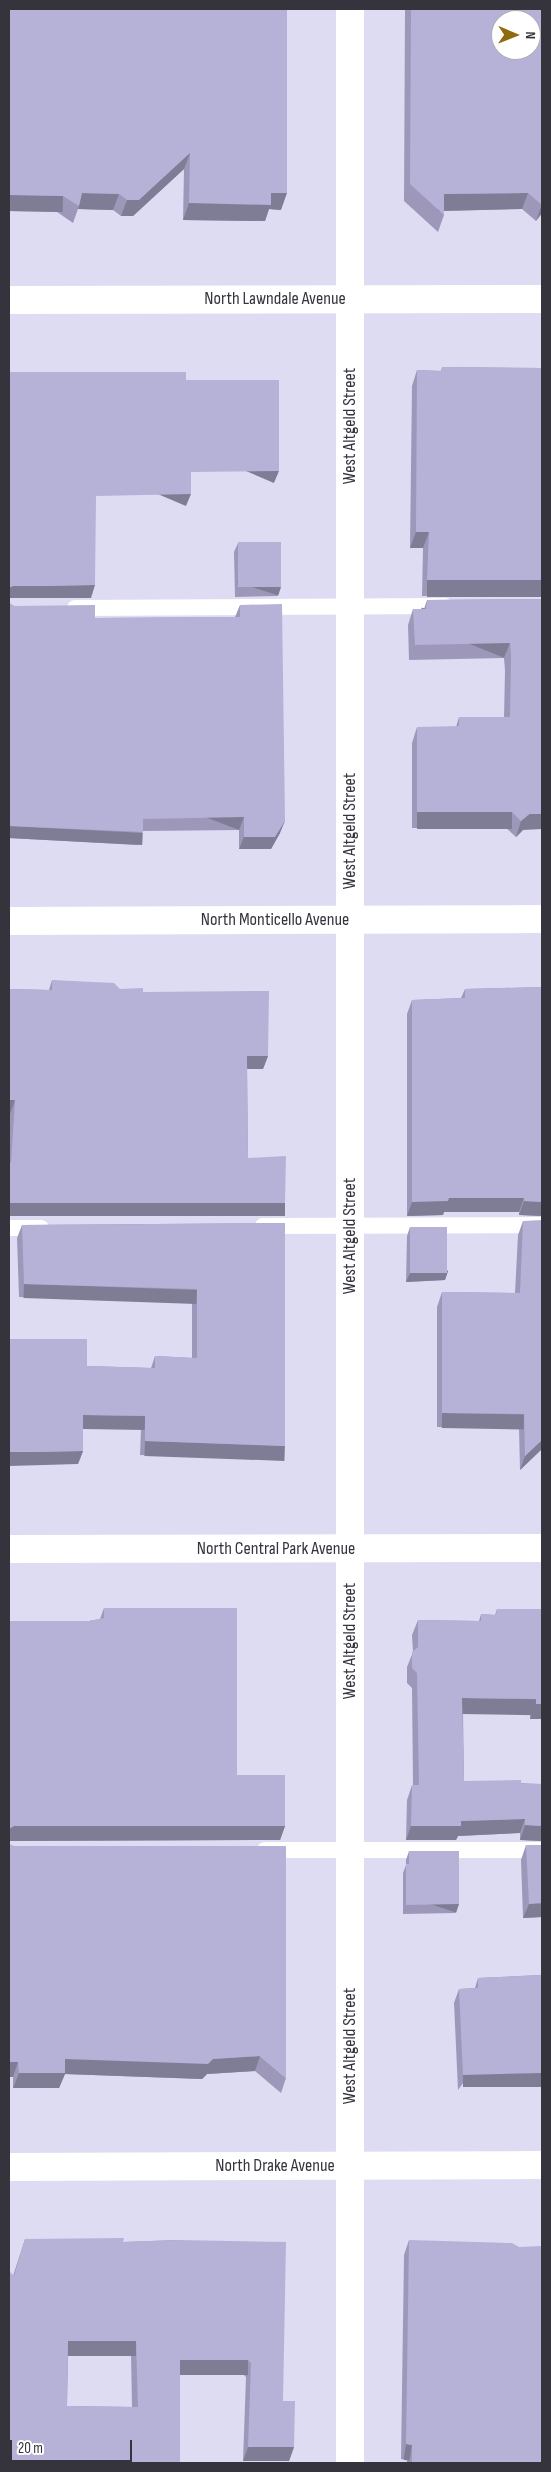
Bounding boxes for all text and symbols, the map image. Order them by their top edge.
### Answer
north arrow [491,10,541,60]
text: N [522,31,539,39]
street label: North Lawndale Avenue [204,288,346,310]
street label: West Altgeld Street [339,368,361,484]
street label: West Altgeld Street [339,773,361,889]
street label: North Monticello Avenue [201,909,349,931]
street label: West Altgeld Street [339,1178,361,1294]
street label: North Central Park Avenue [197,1538,355,1560]
street label: West Altgeld Street [339,1583,361,1699]
street label: West Altgeld Street [339,1988,361,2104]
street label: North Drake Avenue [215,2155,335,2177]
scale bar [12,2430,135,2462]
text: 20 m [18,2439,43,2458]

